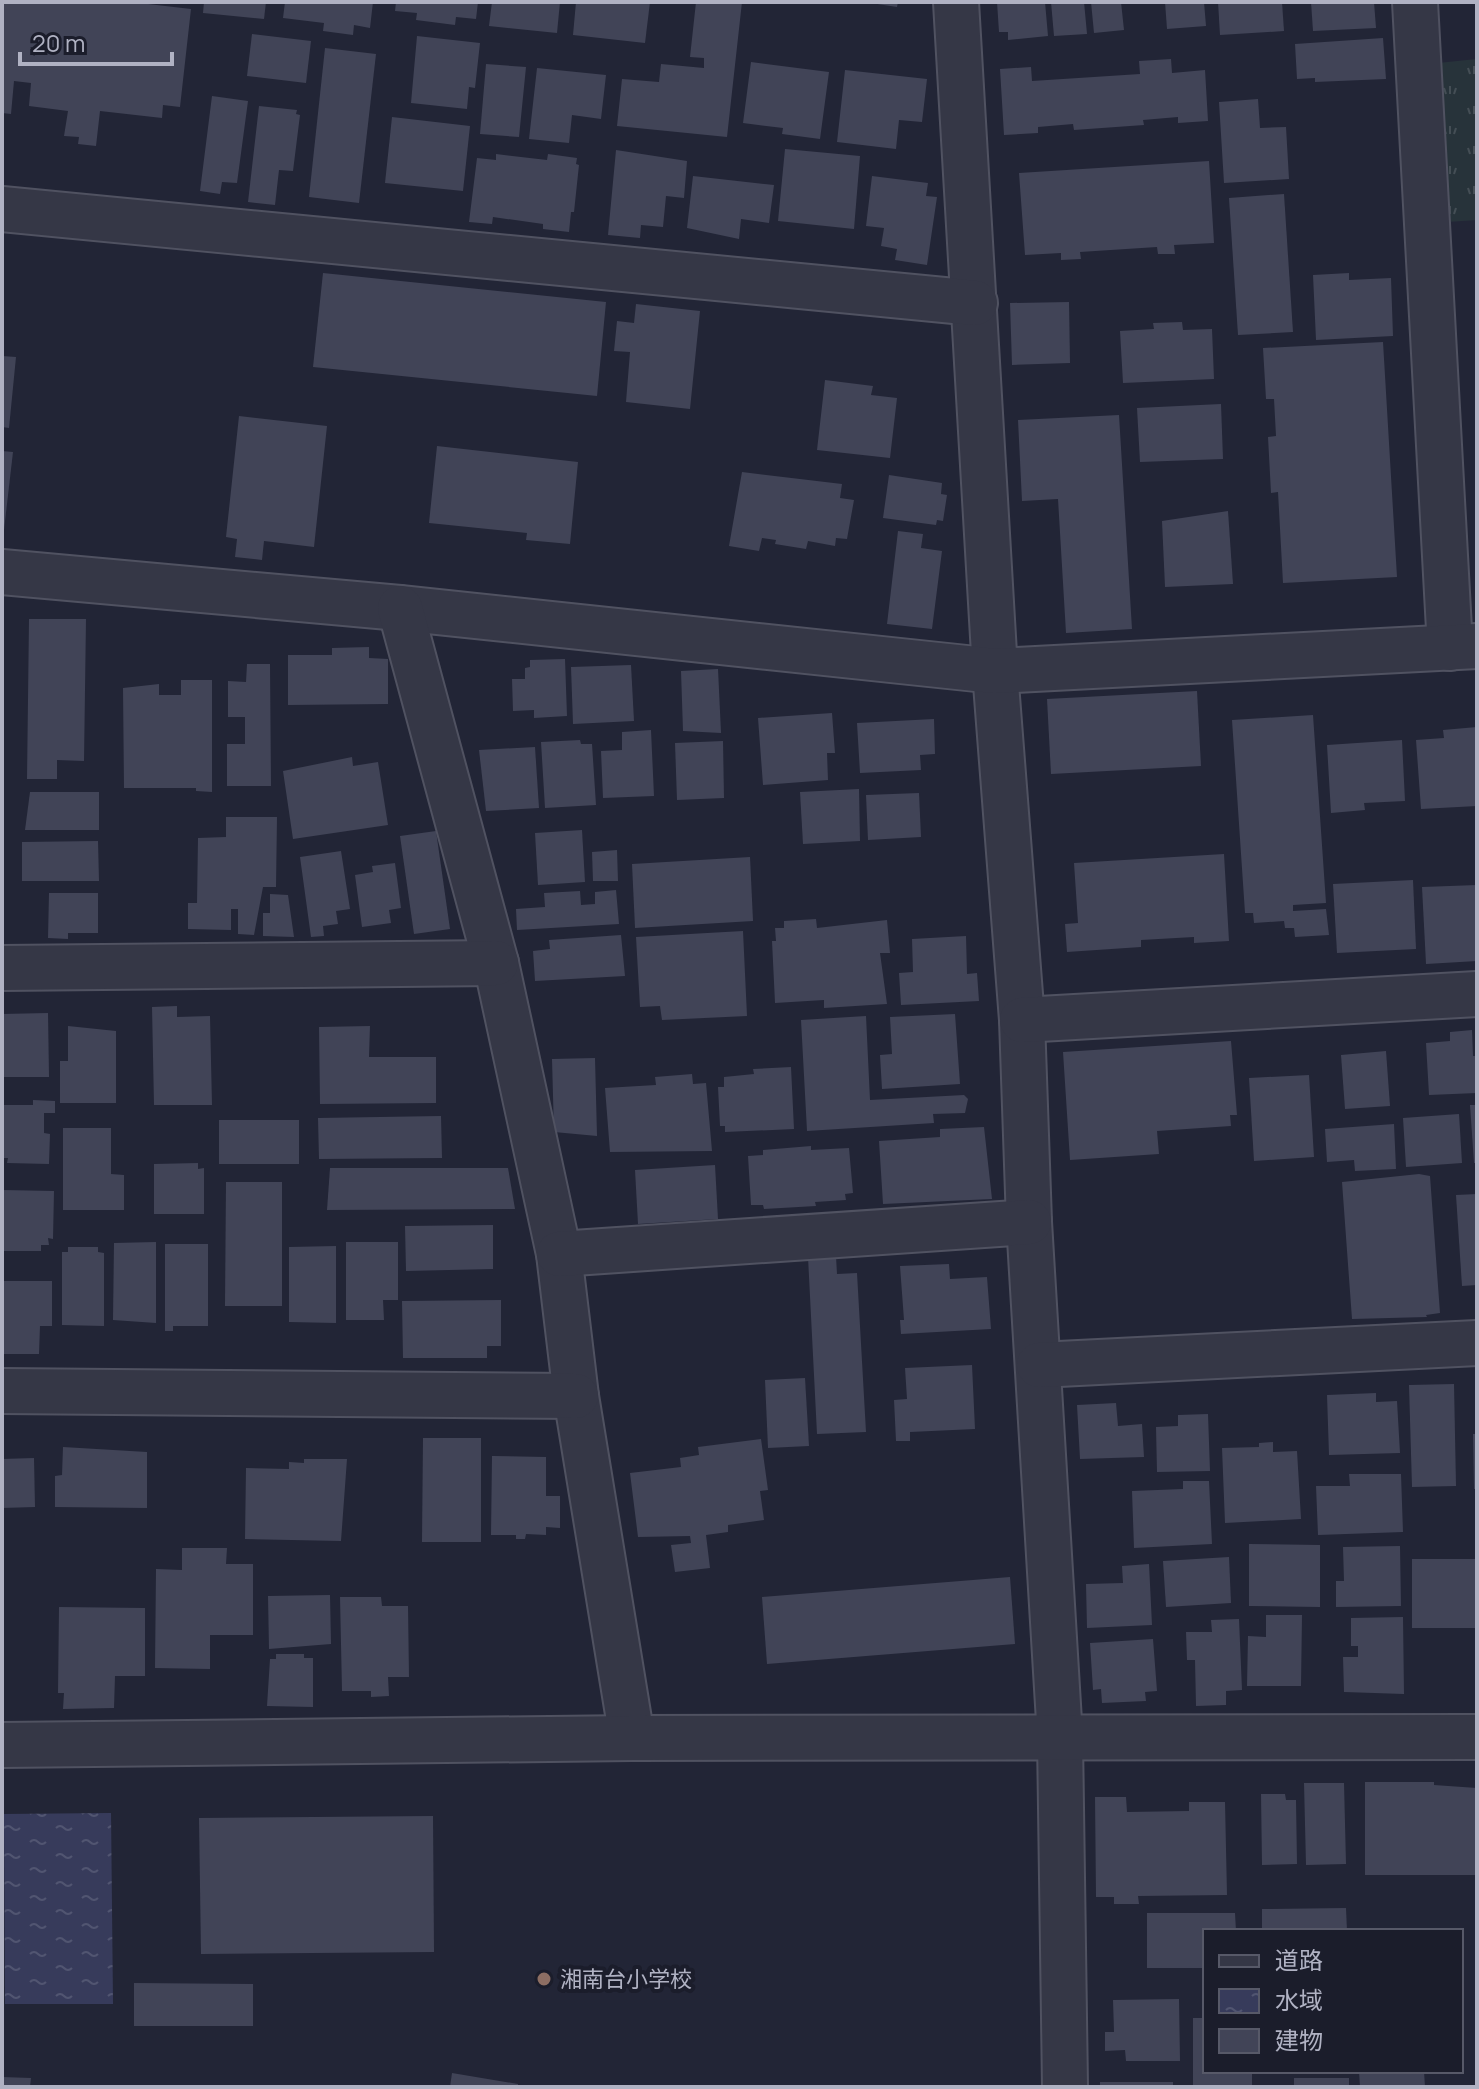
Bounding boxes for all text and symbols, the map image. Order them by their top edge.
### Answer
scale bar [20,16,172,66]
text: 20 m [32,26,85,59]
legend [1203,1929,1463,2073]
text: 道路 [1275,1943,1323,1976]
place label: 湘南台小学校 [560,1964,692,1994]
marker: 湘南台小学校 [535,1970,553,1988]
text: 水域 [1275,1983,1323,2016]
text: 建物 [1275,2023,1323,2056]

